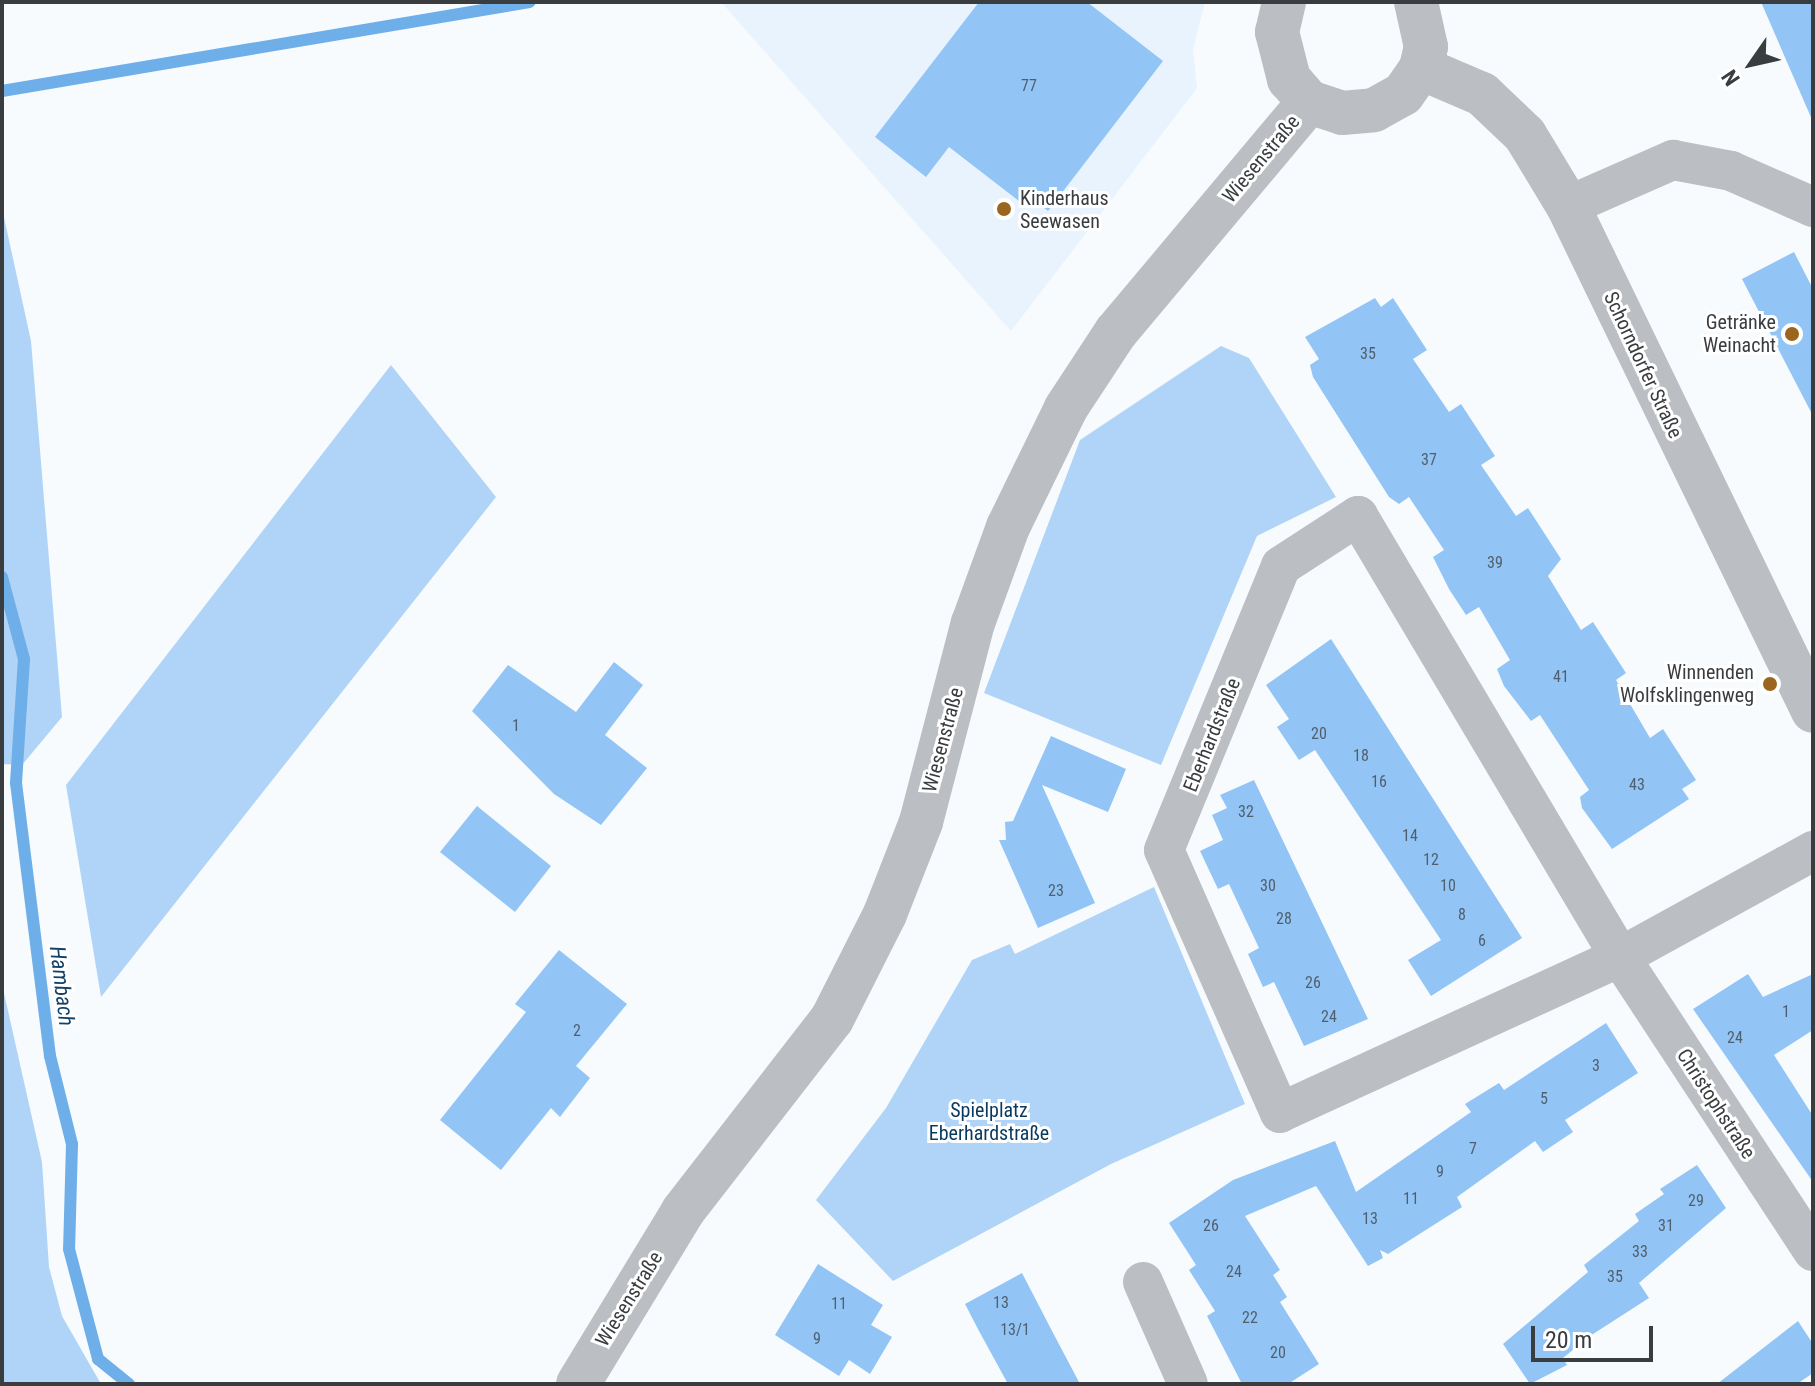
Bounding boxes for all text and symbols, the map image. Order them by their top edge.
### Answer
north arrow [1711,24,1791,104]
text: N [1717,65,1745,90]
house number: 77 [1021,76,1037,96]
street label: Wiesenstraße [1217,110,1305,208]
place label: Kinderhaus Seewasen [1020,186,1109,233]
marker: Kinderhaus Seewasen [995,200,1013,218]
street label: Schorndorfer Straße [1599,288,1687,442]
place label: Getränke Weinacht [1703,310,1776,357]
marker: Getränke Weinacht [1783,325,1801,343]
house number: 35 [1360,344,1376,364]
house number: 37 [1421,450,1437,470]
house number: 39 [1487,553,1503,573]
place label: Winnenden Wolfsklingenweg [1620,660,1754,707]
house number: 41 [1553,667,1569,687]
street label: Eberhardstraße [1178,675,1246,795]
marker: Winnenden Wolfsklingenweg [1761,675,1779,693]
street label: Wiesenstraße [917,685,969,795]
house number: 1 [512,716,520,736]
house number: 20 [1311,724,1327,744]
house number: 18 [1353,746,1369,766]
house number: 16 [1371,772,1387,792]
house number: 43 [1629,775,1645,795]
house number: 32 [1238,802,1254,822]
house number: 14 [1402,826,1418,846]
house number: 12 [1423,850,1439,870]
house number: 30 [1260,876,1276,896]
house number: 10 [1440,876,1456,896]
house number: 23 [1048,881,1064,901]
house number: 8 [1458,905,1466,925]
house number: 28 [1276,909,1292,929]
house number: 6 [1478,931,1486,951]
water label: Hambach [44,944,80,1028]
house number: 26 [1305,973,1321,993]
house number: 1 [1782,1002,1790,1022]
house number: 24 [1321,1007,1337,1027]
house number: 2 [573,1021,581,1041]
house number: 24 [1727,1028,1743,1048]
street label: Christophstraße [1672,1045,1760,1163]
house number: 3 [1592,1056,1600,1076]
house number: 5 [1540,1089,1548,1109]
park label: Spielplatz Eberhardstraße [929,1098,1049,1145]
house number: 7 [1469,1139,1477,1159]
house number: 9 [1436,1162,1444,1182]
house number: 11 [1403,1189,1419,1209]
house number: 29 [1688,1191,1704,1211]
house number: 13 [1362,1209,1378,1229]
house number: 26 [1203,1216,1219,1236]
house number: 31 [1658,1216,1674,1236]
house number: 33 [1632,1242,1648,1262]
street label: Wiesenstraße [590,1247,668,1351]
house number: 24 [1226,1262,1242,1282]
house number: 35 [1607,1267,1623,1287]
house number: 13 [993,1293,1009,1313]
house number: 11 [831,1294,847,1314]
house number: 22 [1242,1308,1258,1328]
scale bar [1535,1310,1657,1360]
house number: 13/1 [1000,1320,1030,1340]
text: 20 m [1545,1326,1592,1354]
house number: 9 [813,1329,821,1349]
house number: 20 [1270,1343,1286,1363]

